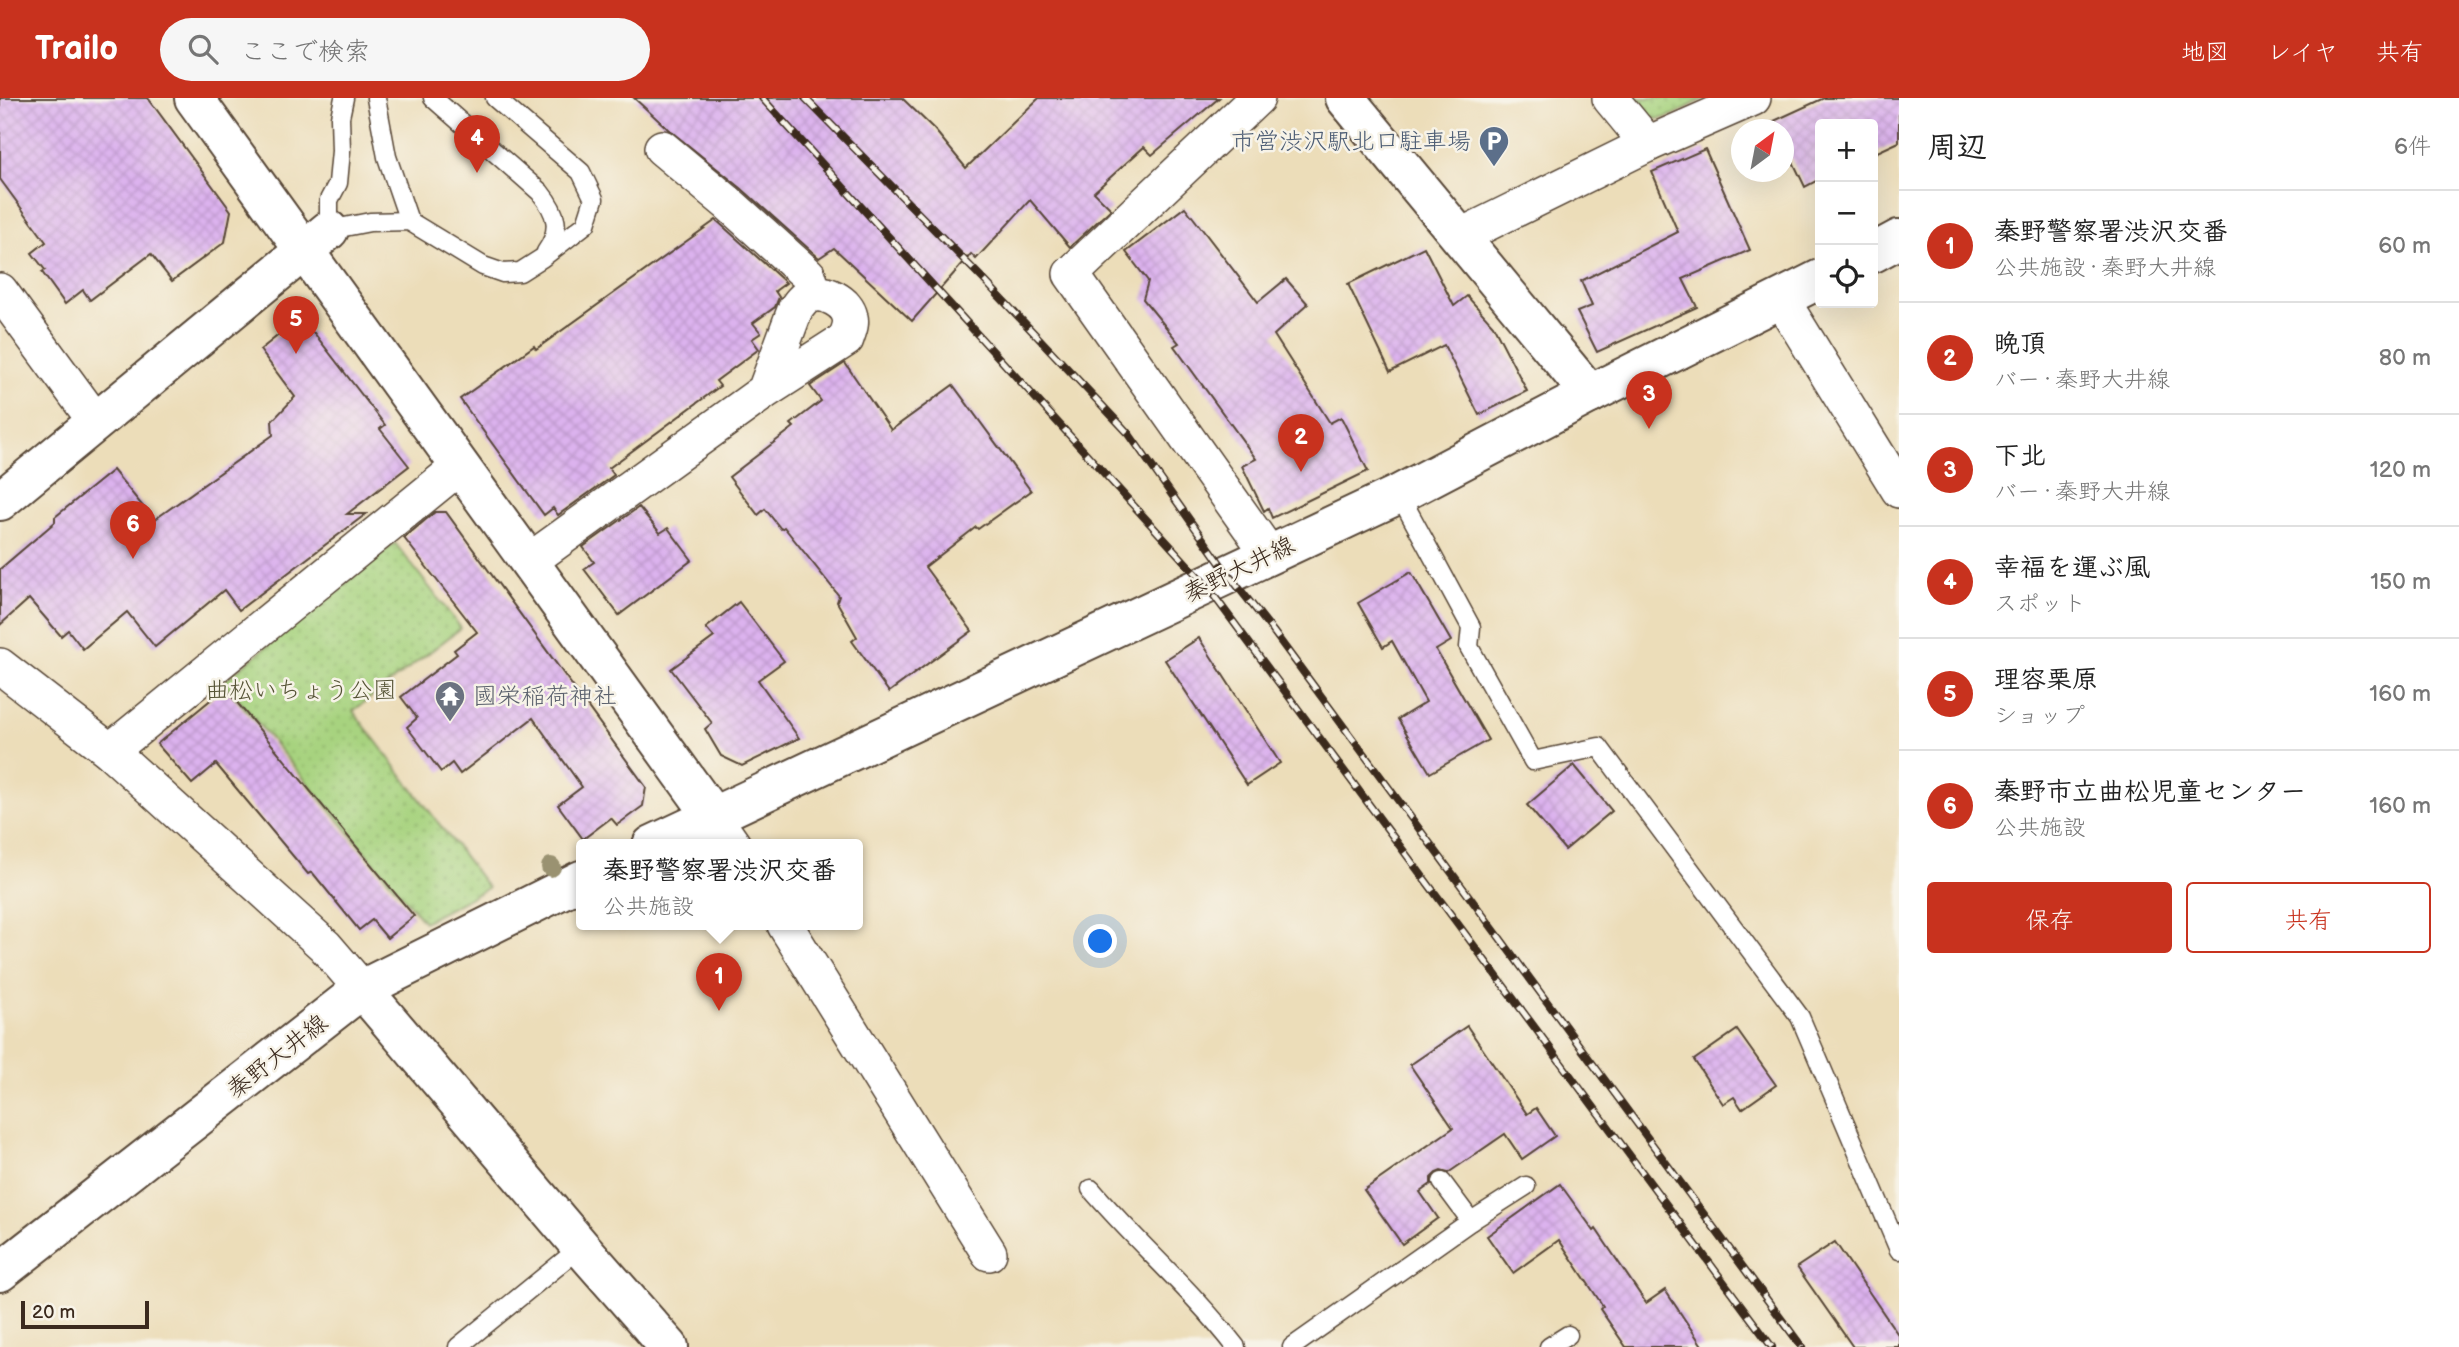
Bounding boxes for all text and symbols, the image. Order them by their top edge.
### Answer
search box [160,18,650,81]
text: Trailo [35,29,118,69]
icon: search [184,30,222,68]
text: ここで検索 [240,37,370,68]
text: 地図 [2181,38,2229,67]
text: レイヤ [2267,38,2338,67]
text: 共有 [2376,38,2424,67]
pin: 4 [454,115,500,173]
north arrow [1731,119,1794,182]
map controls [1815,119,1878,308]
button: + [1815,119,1878,182]
parking icon: 市営渋沢駅北口駐車場 [1477,124,1511,168]
place label: 市営渋沢駅北口駐車場 [1231,127,1471,156]
text: 周辺 [1927,130,1987,166]
text: 6件 [2394,133,2431,161]
button: − [1815,182,1878,245]
text: 秦野警察署渋沢交番 [1994,217,2228,248]
text: 1 [1945,232,1955,260]
text: 60 m [2378,232,2431,260]
button: locate [1815,245,1878,308]
text: 公共施設 · 秦野大井線 [1994,254,2216,282]
pin: 5 [273,296,319,354]
text: 晩頂 [1994,329,2046,360]
text: 2 [1943,344,1957,372]
text: 80 m [2379,344,2431,372]
text: バー · 秦野大井線 [1994,366,2170,394]
pin: 3 [1626,371,1672,429]
pin: 2 [1278,414,1324,472]
text: 下北 [1994,441,2046,472]
text: 3 [1943,456,1957,484]
text: 120 m [2370,456,2431,484]
text: バー · 秦野大井線 [1994,478,2170,506]
pin: 6 [110,501,156,559]
street label: 秦野大井線 [1179,530,1300,609]
text: 幸福を運ぶ風 [1994,553,2150,584]
text: 4 [1943,568,1957,596]
text: 150 m [2370,568,2431,596]
text: スポット [1994,590,2086,618]
text: 理容栗原 [1994,665,2098,696]
park label: 曲松いちょう公園 [205,676,397,705]
temple icon: 國栄稲荷神社 [433,679,467,723]
text: 5 [1943,680,1957,708]
text: 160 m [2369,680,2431,708]
place label: 國栄稲荷神社 [473,682,617,711]
text: ショップ [1994,702,2085,730]
text: 秦野市立曲松児童センター [1994,777,2306,808]
text: 6 [1943,792,1957,820]
text: 160 m [2369,792,2431,820]
text: 公共施設 [1994,814,2086,842]
popup [576,839,863,930]
text: 秦野警察署渋沢交番 [602,856,837,887]
button: 保存 [1927,882,2172,953]
button: 共有 [2186,882,2431,953]
text: 公共施設 [602,893,694,921]
your location [1083,924,1117,958]
pin: 1 [696,953,742,1011]
street label: 秦野大井線 [221,1008,334,1105]
scale bar [21,1298,149,1330]
text: 20 m [32,1301,75,1324]

